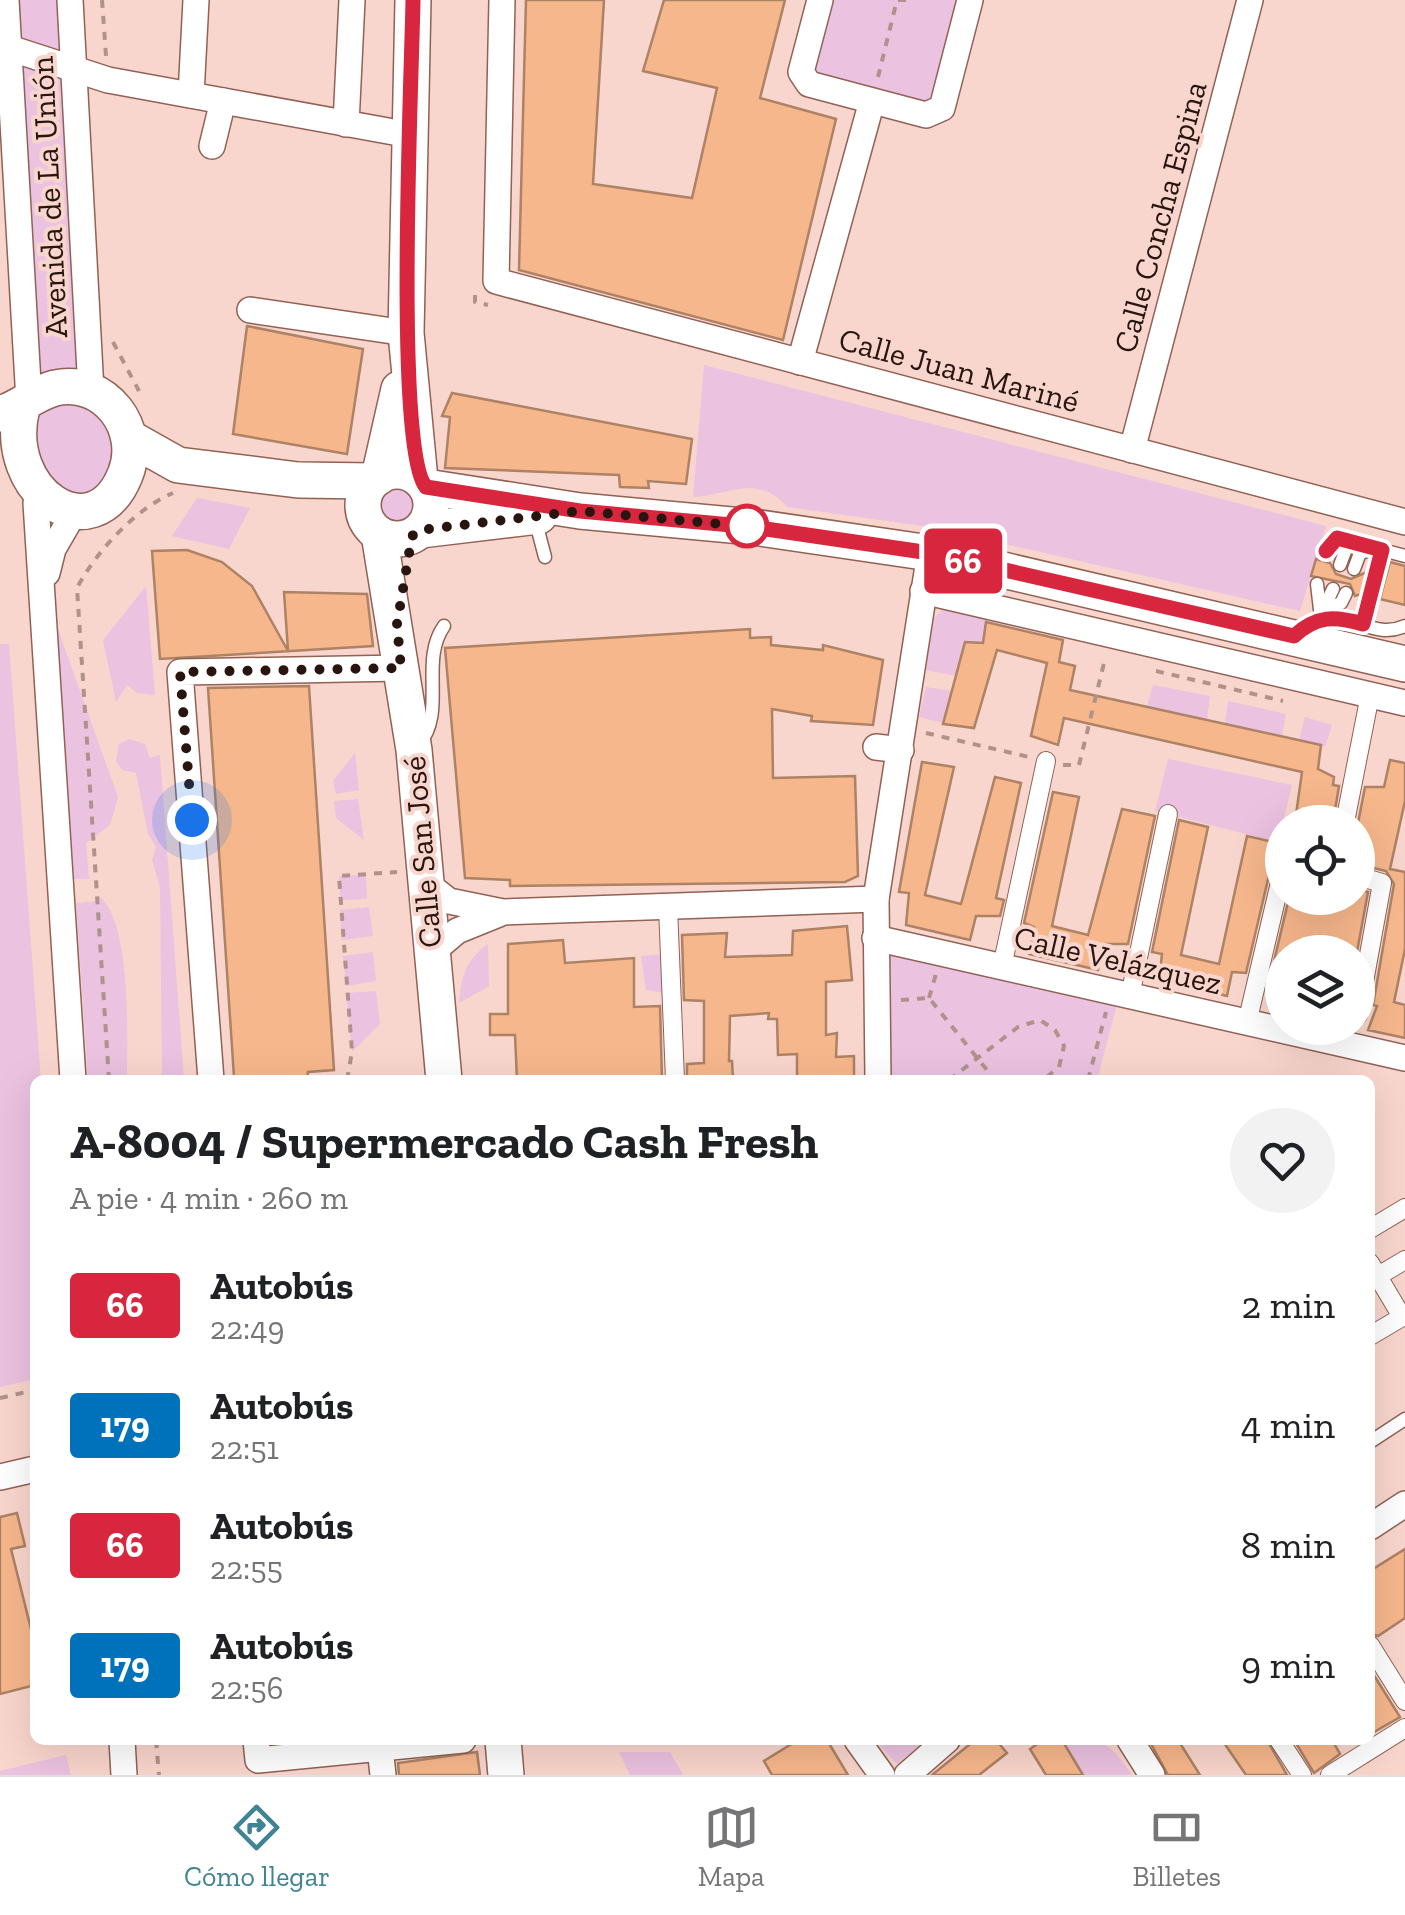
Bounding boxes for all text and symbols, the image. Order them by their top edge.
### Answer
street label: Avenida de La Unión [23,55,75,339]
street label: Calle Concha Espina [1105,77,1215,357]
street label: Calle Juan Mariné [835,320,1083,420]
unlabelled marker [726,505,768,547]
line badge: 66 [918,528,1008,594]
text: 66 [944,540,982,582]
street label: Calle San José [395,755,449,949]
your location [167,795,217,845]
map controls [1265,805,1375,1045]
button: locate [1265,805,1375,915]
street label: Calle Velázquez [1011,918,1225,1002]
button: layers [1265,935,1375,1045]
button: heart [1230,1108,1335,1213]
text: A-8004 / Supermercado Cash Fresh [70,1113,818,1170]
text: A pie · 4 min · 260 m [70,1179,348,1217]
text: Autobús [210,1263,353,1309]
text: 2 min [1242,1282,1335,1328]
text: 66 [106,1284,144,1326]
text: 22:49 [210,1309,284,1347]
text: Autobús [210,1383,353,1429]
text: 4 min [1241,1402,1335,1448]
text: 179 [100,1404,150,1446]
text: 22:51 [210,1429,279,1467]
text: Autobús [210,1503,353,1549]
text: 8 min [1241,1522,1335,1568]
text: 66 [106,1524,144,1566]
text: 22:55 [210,1549,283,1587]
text: Autobús [210,1623,353,1669]
text: 9 min [1241,1642,1335,1688]
text: 179 [100,1644,150,1686]
text: 22:56 [210,1669,284,1707]
tab: Cómo llegar [184,1800,330,1893]
tab: Mapa [698,1800,765,1893]
tab: Billetes [1132,1800,1221,1893]

